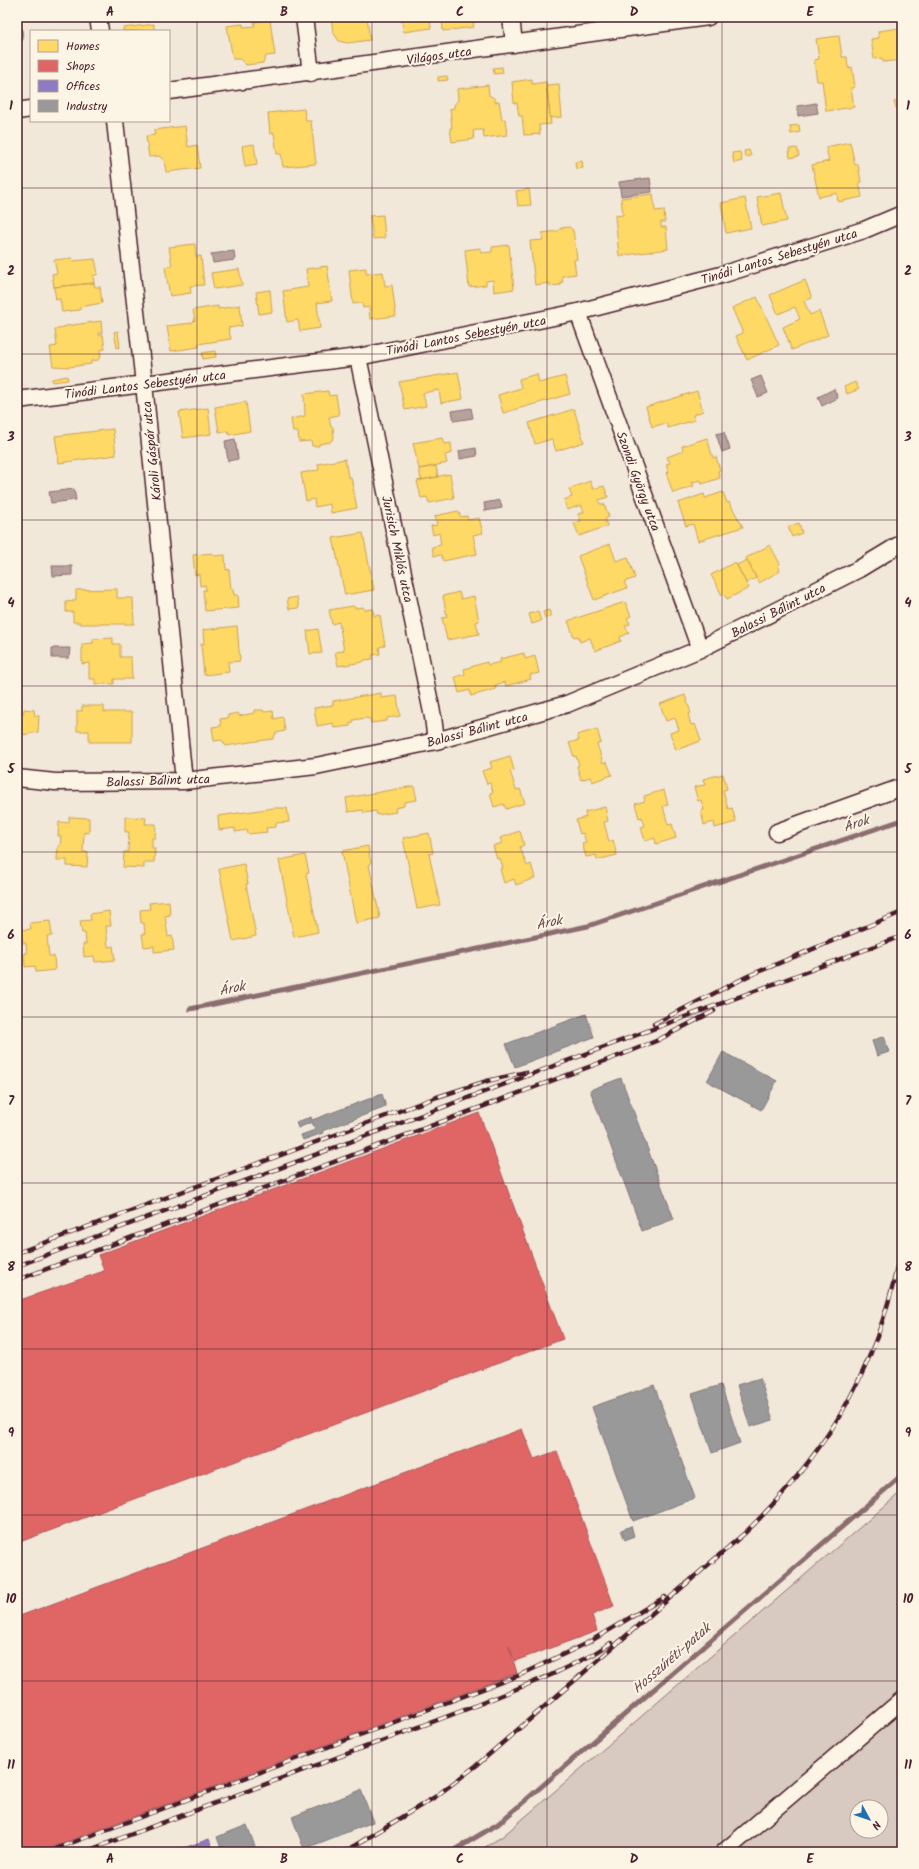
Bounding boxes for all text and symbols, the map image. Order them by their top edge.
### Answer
text: A [106,2,114,23]
text: B [280,2,288,23]
text: C [456,2,464,23]
text: D [630,2,639,23]
text: E [806,2,814,23]
legend [30,30,170,122]
text: Homes [66,37,100,56]
street label: Világos utca [405,42,473,71]
text: Shops [66,57,95,76]
text: Offices [66,77,100,96]
text: 1 [9,96,13,117]
text: 1 [906,96,910,117]
text: Industry [66,97,108,116]
street label: Tinódi Lantos Sebestyén utca [699,224,860,291]
text: 2 [7,261,15,282]
text: 2 [904,261,912,282]
street label: Tinódi Lantos Sebestyén utca [385,311,548,362]
street label: Tinódi Lantos Sebestyén utca [63,365,227,406]
street label: Károli Gáspár utca [137,400,168,502]
text: 3 [6,427,15,448]
text: 3 [903,427,912,448]
street label: Szondi György utca [610,429,665,534]
street label: Jurisich Miklós utca [375,494,418,605]
street label: Balassi Bálint utca [728,578,830,644]
text: 4 [7,593,15,614]
text: 4 [904,593,912,614]
street label: Balassi Bálint utca [424,707,530,754]
text: 5 [7,759,16,780]
text: 5 [904,759,913,780]
street label: Balassi Bálint utca [106,769,210,794]
water label: Árok [840,809,875,839]
water label: Árok [534,909,567,936]
text: 6 [7,925,15,946]
text: 6 [904,925,912,946]
water label: Árok [217,975,250,1002]
text: 7 [8,1091,15,1112]
text: 7 [905,1091,912,1112]
text: 8 [7,1257,15,1278]
text: 8 [904,1257,912,1278]
text: 9 [8,1423,15,1444]
text: 9 [905,1423,912,1444]
text: 10 [6,1589,17,1610]
text: 10 [903,1589,914,1610]
water label: Hosszúréti-patak [627,1617,718,1699]
text: 11 [7,1755,15,1776]
text: 11 [904,1755,912,1776]
north arrow [849,1799,889,1839]
text: N [867,1816,885,1833]
text: A [106,1849,114,1869]
text: B [280,1849,288,1869]
text: C [456,1849,464,1869]
text: D [630,1849,639,1869]
text: E [806,1849,814,1869]

